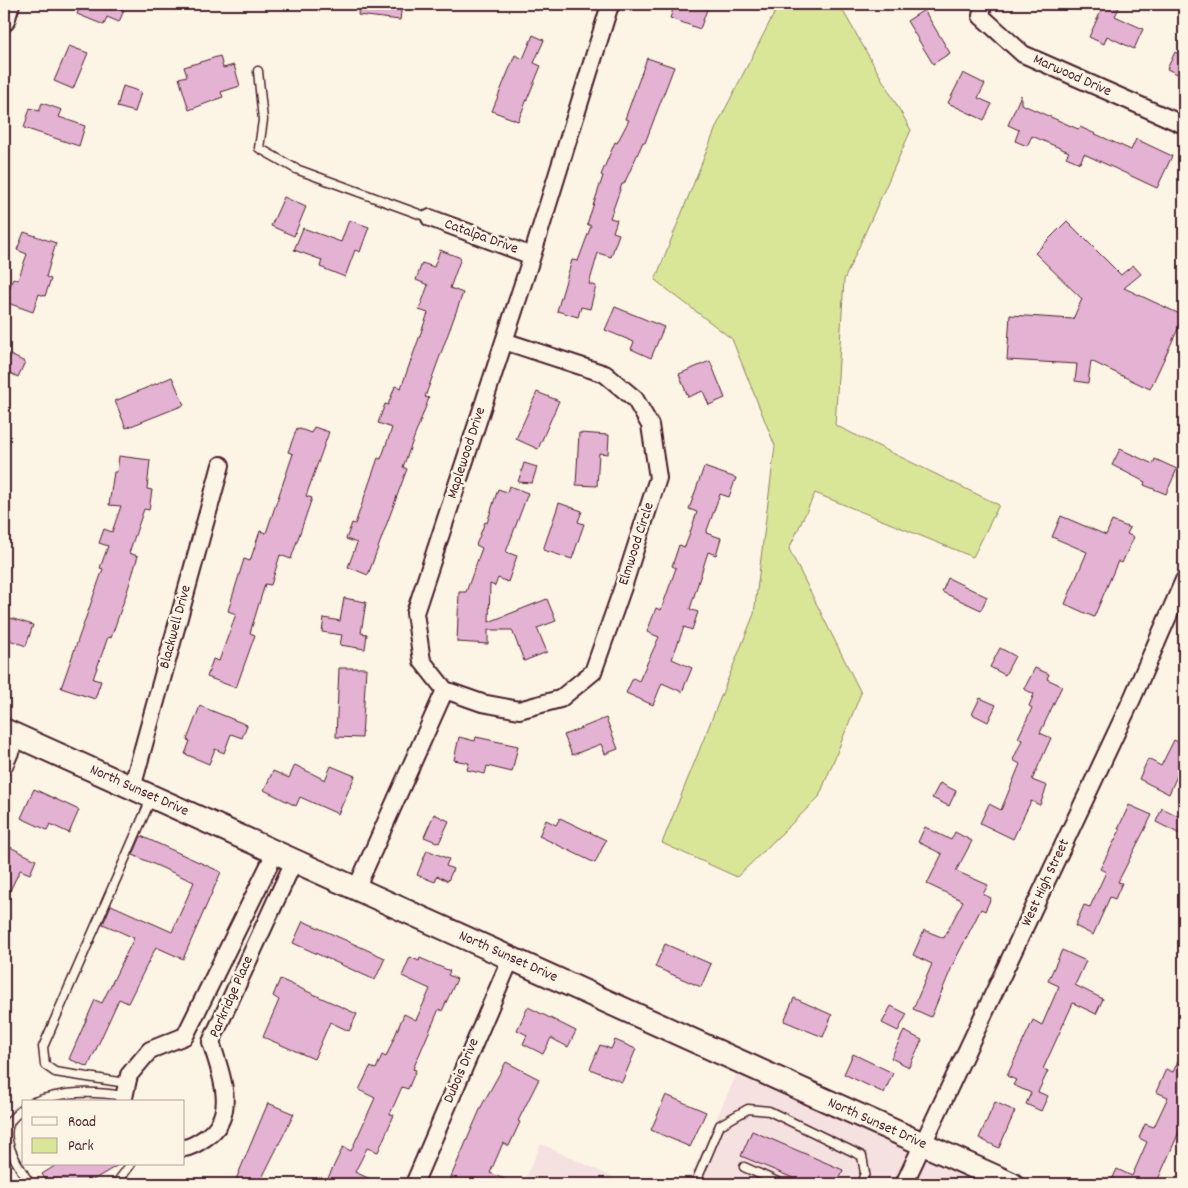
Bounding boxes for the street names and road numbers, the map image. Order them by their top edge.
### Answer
street label: Marwood Drive [1029,49,1115,103]
street label: Catalpa Drive [441,214,521,261]
street label: Maplewood Drive [442,404,492,502]
street label: Elmwood Circle [613,499,661,588]
street label: Blackwell Drive [154,582,198,671]
street label: North Sunset Drive [86,759,192,823]
street label: West High Street [1016,835,1076,930]
street label: North Sunset Drive [455,925,561,989]
street label: Parkridge Place [204,952,260,1041]
street label: Dubois Drive [438,1035,486,1107]
street label: North Sunset Drive [824,1092,930,1156]

